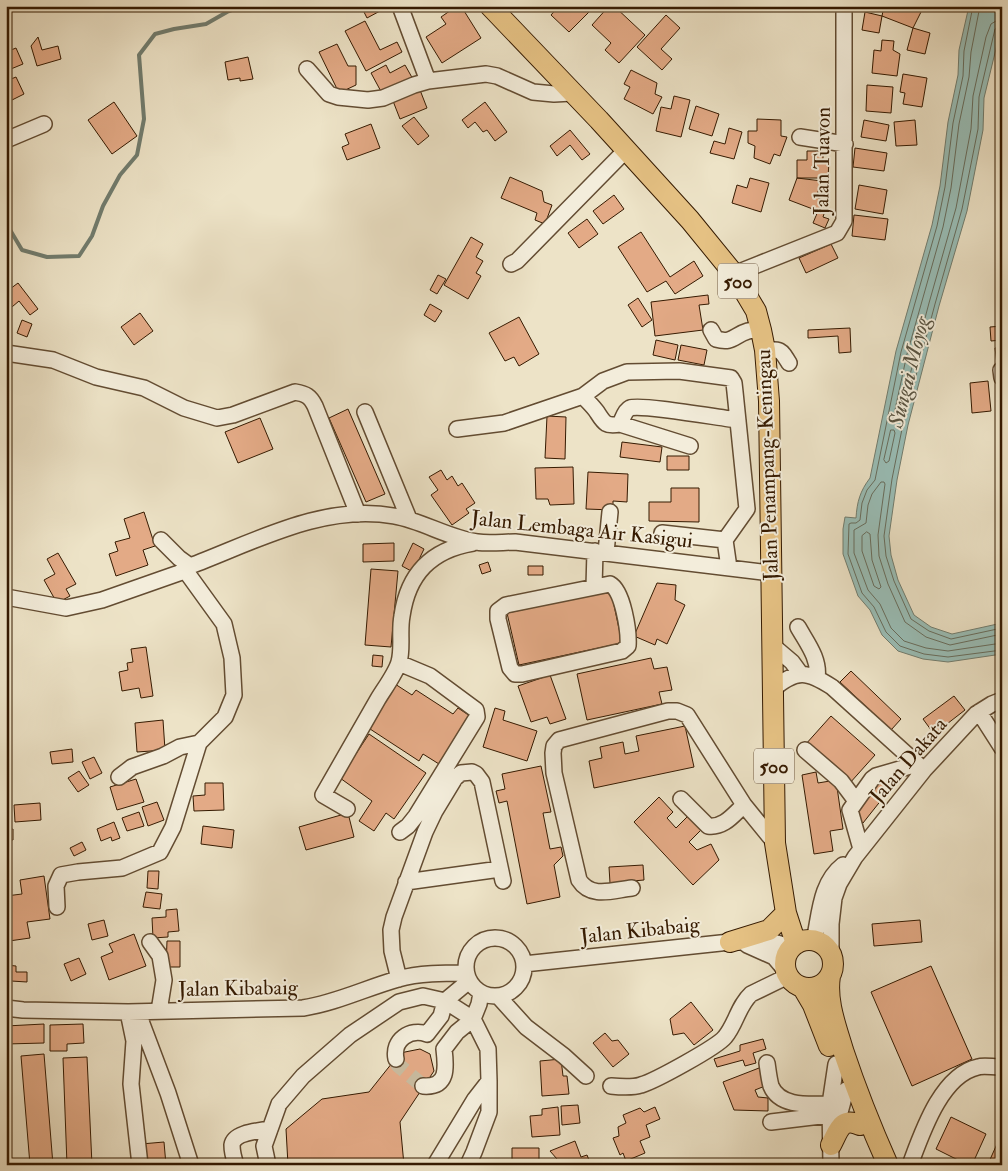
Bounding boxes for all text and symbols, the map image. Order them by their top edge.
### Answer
street label: Jalan Tuavon [808,106,837,216]
road number: 500 [718,264,758,298]
water label: Sungai Moyog [881,313,936,432]
street label: Jalan Penampang-Keningau [750,349,785,582]
street label: Jalan Lembaga Air Kasigui [469,504,695,555]
street label: Jalan Dakata [863,711,953,810]
road number: 500 [754,748,794,784]
street label: Jalan Kibabaig [578,911,702,950]
street label: Jalan Kibabaig [177,974,299,1003]

